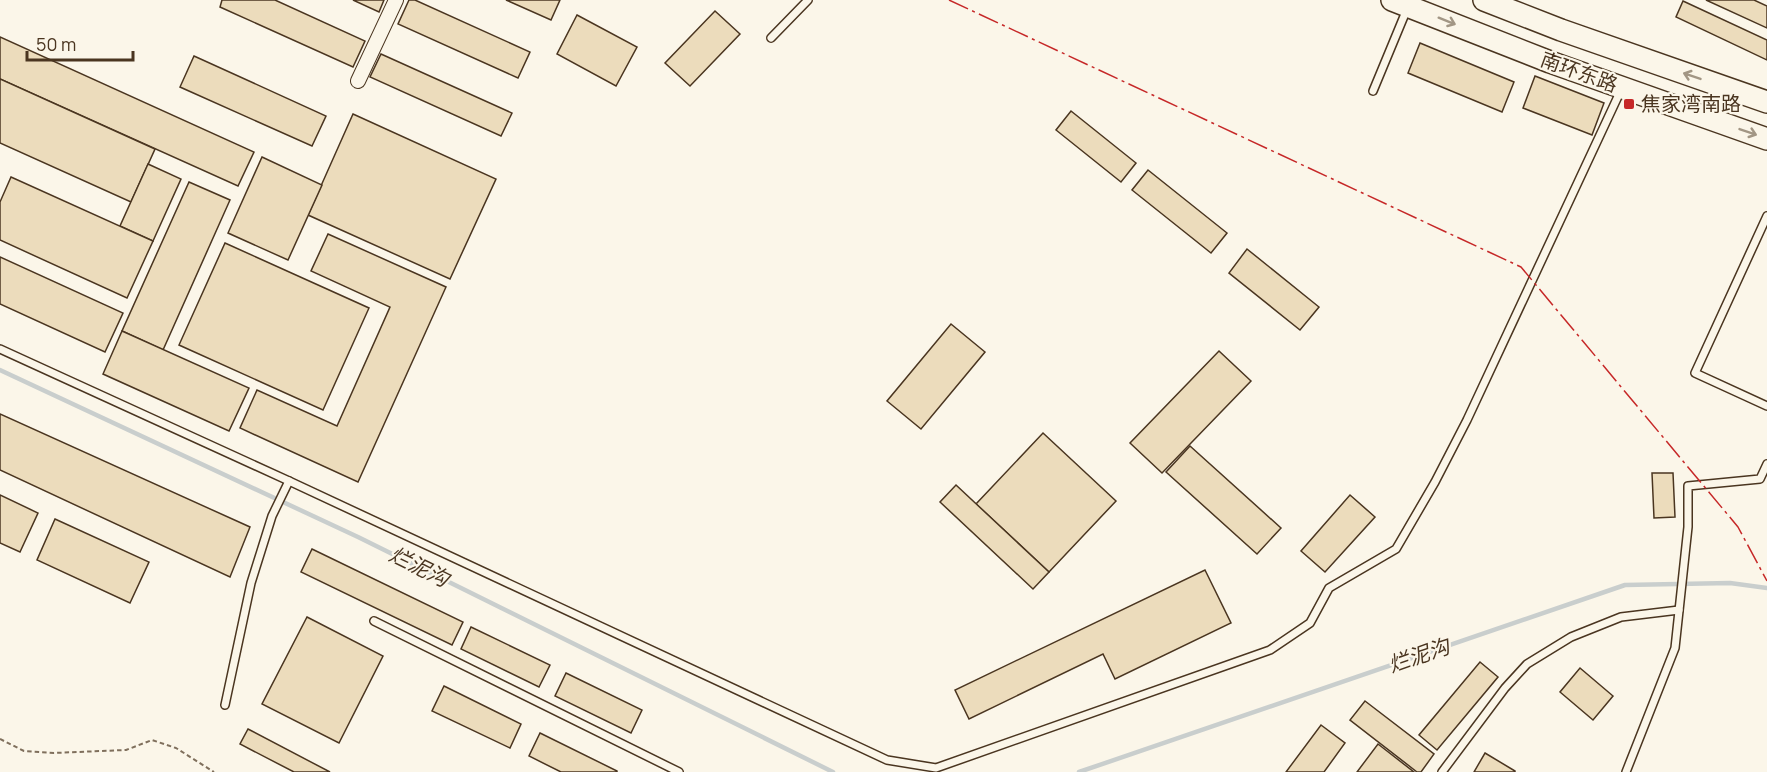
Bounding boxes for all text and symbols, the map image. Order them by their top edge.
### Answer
one-way arrow [1437,17,1455,28]
scale bar [27,24,134,62]
text: 50 m [36,32,76,56]
street label: 南环东路 [1537,45,1621,98]
one-way arrow [1683,69,1702,80]
place label: 焦家湾南路 [1641,90,1741,117]
marker: 焦家湾南路 [1622,97,1636,111]
one-way arrow [1738,128,1757,139]
water label: 烂泥沟 [385,540,456,593]
water label: 烂泥沟 [1384,631,1455,679]

